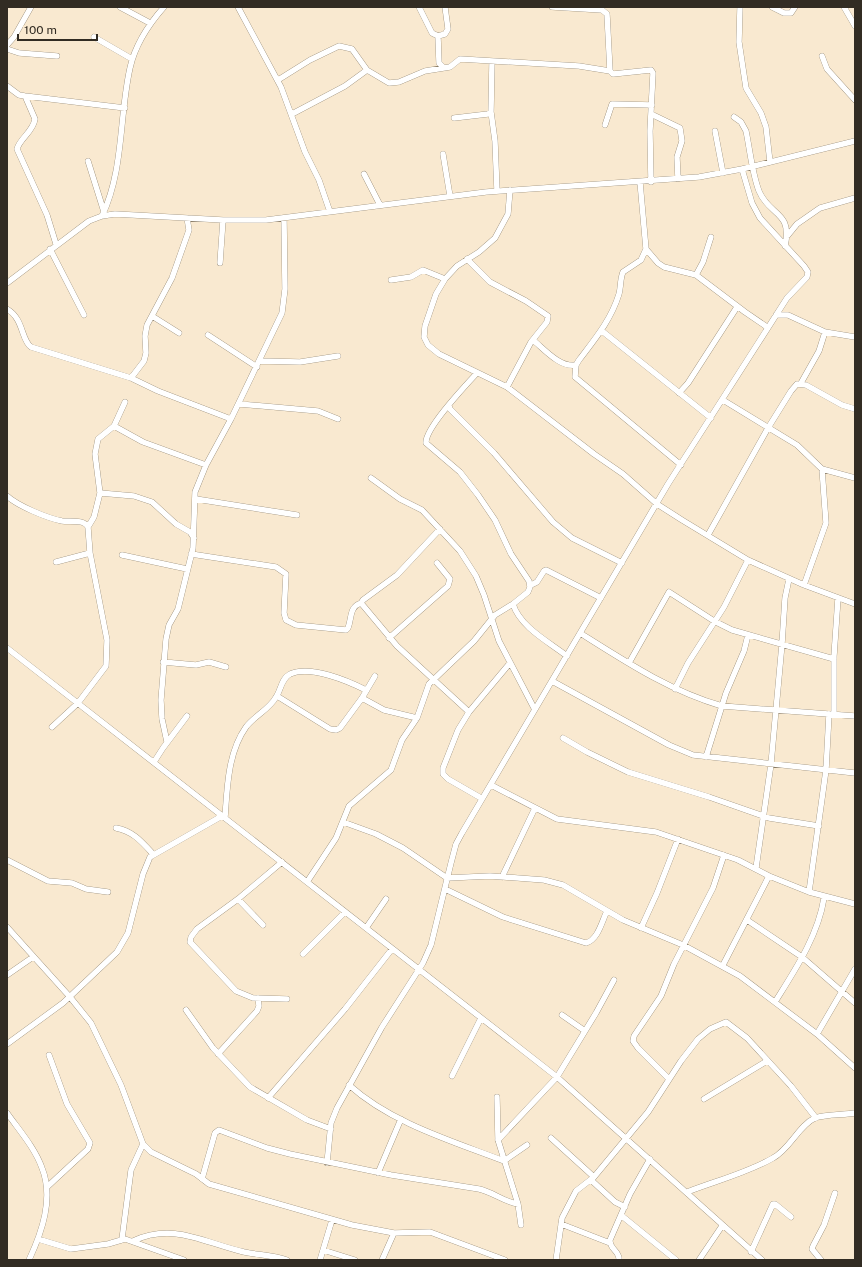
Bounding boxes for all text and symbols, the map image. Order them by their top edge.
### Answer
scale bar [18,16,97,42]
text: 100 m [24,23,57,37]

